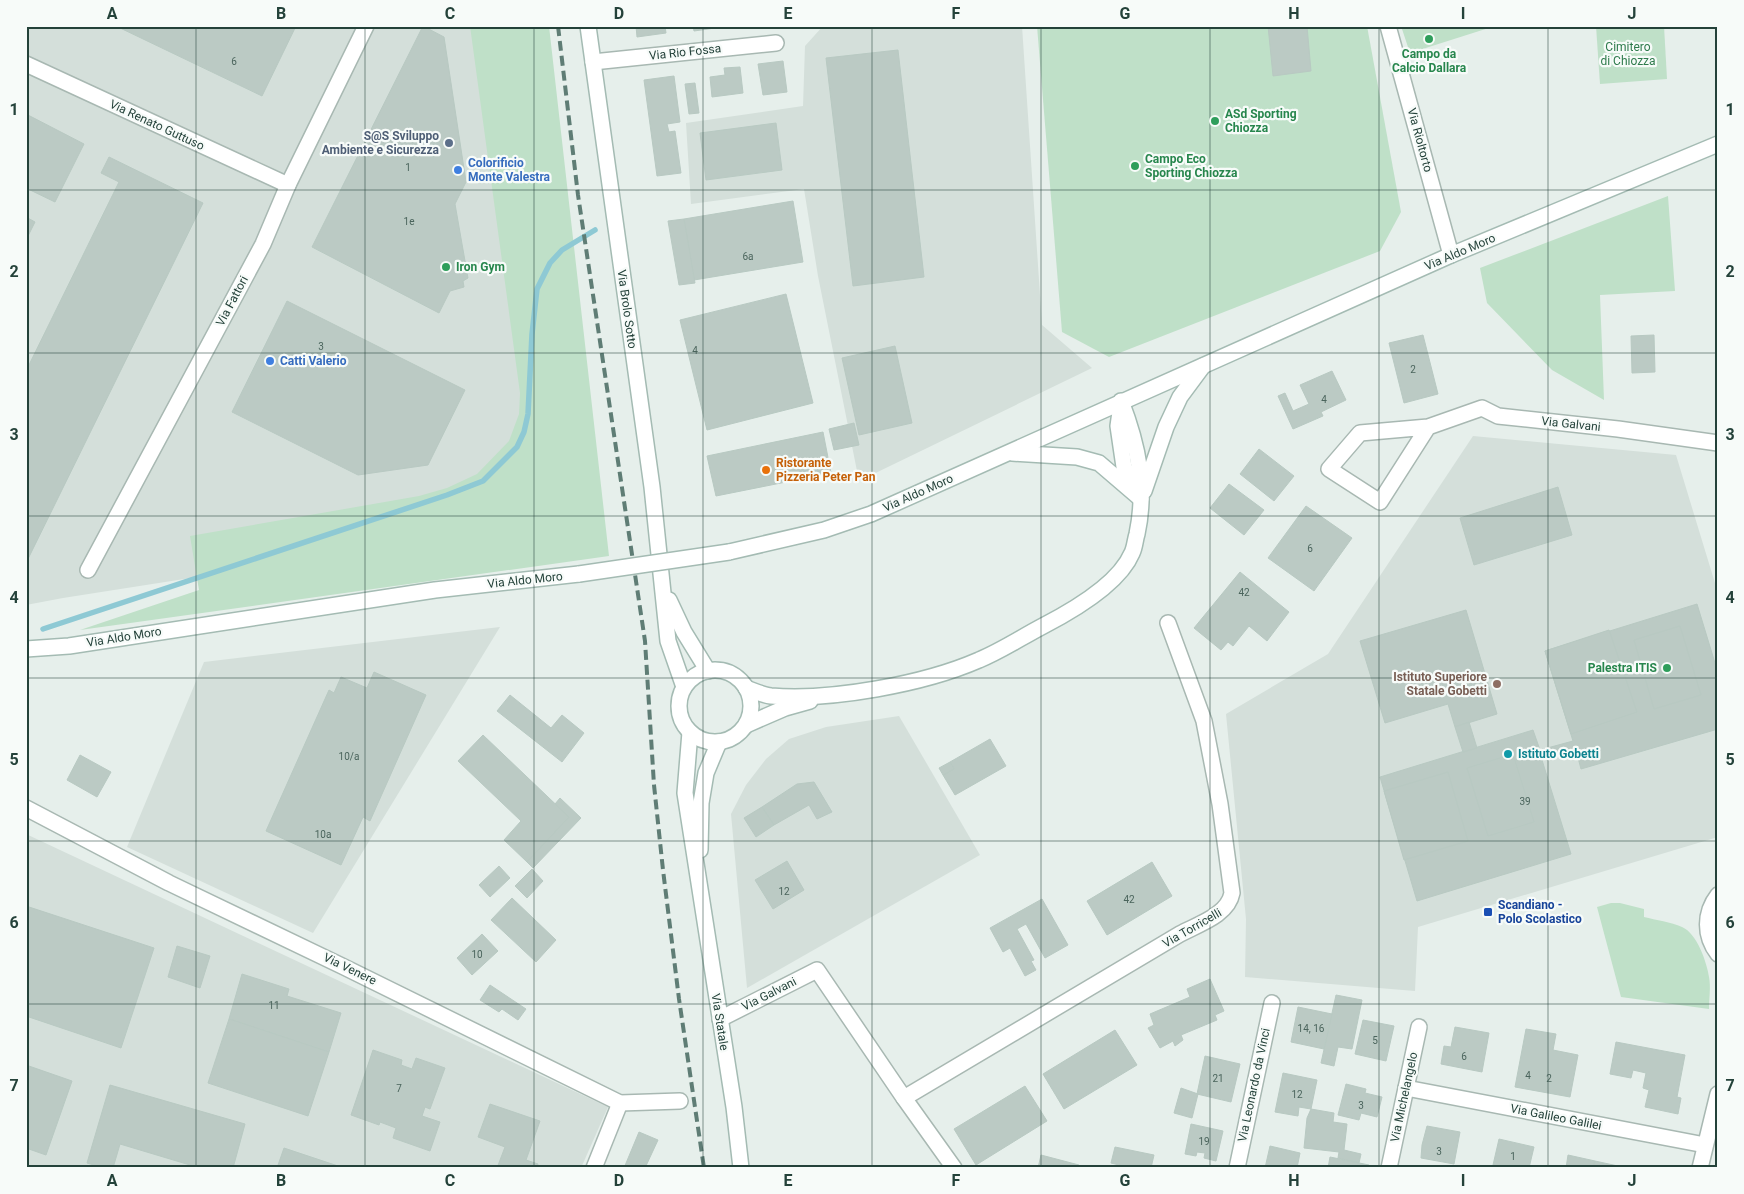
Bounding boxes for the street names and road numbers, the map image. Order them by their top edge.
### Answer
street label: Via Rio Fossa [648,41,722,63]
street label: Via Renato Guttuso [107,97,207,153]
street label: Via Rioltorto [1405,106,1435,174]
street label: Via Aldo Moro [1423,231,1498,273]
street label: Via Brolo Sotto [615,269,639,350]
street label: Via Fattori [213,274,251,328]
street label: Via Galvani [1541,414,1601,434]
street label: Via Aldo Moro [881,471,955,515]
street label: Via Aldo Moro [487,569,563,591]
street label: Via Aldo Moro [86,624,163,650]
street label: Via Torricelli [1160,905,1224,950]
street label: Via Venere [321,950,379,988]
street label: Via Galvani [739,974,799,1014]
street label: Via Statale [709,993,731,1051]
street label: Via Leonardo da Vinci [1235,1027,1273,1143]
street label: Via Michelangelo [1388,1051,1420,1143]
street label: Via Galileo Galilei [1509,1101,1603,1133]

